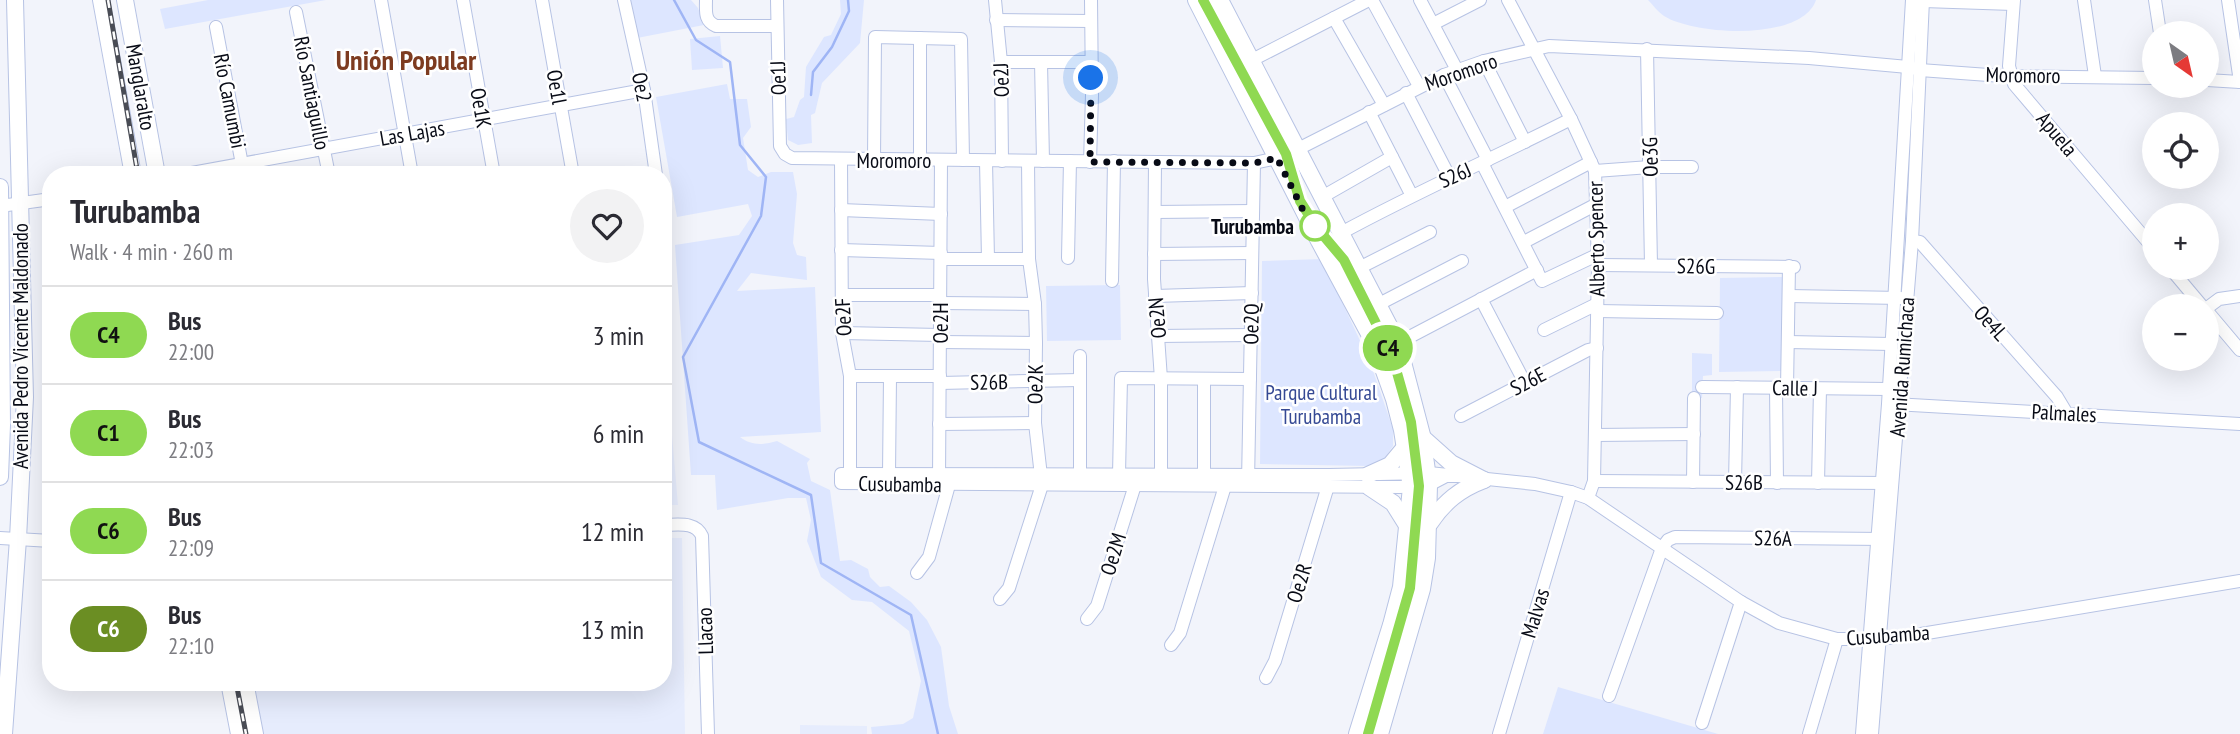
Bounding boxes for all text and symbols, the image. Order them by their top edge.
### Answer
north arrow [2142,21,2219,98]
map controls [2142,21,2219,371]
street label: Río Santiaguillo [288,34,336,152]
district label: Unión Popular [336,41,477,78]
street label: Manglaralto [120,42,162,132]
street label: Moromoro [1421,47,1501,97]
street label: Río Camumbi [208,51,252,151]
street label: Oe1J [764,60,792,96]
your location [1073,60,1108,95]
street label: Moromoro [1985,61,2061,89]
street label: Oe2J [987,62,1015,98]
street label: Oe1l [541,68,573,106]
street label: Oe2 [626,70,658,104]
street label: Oe1K [464,86,498,130]
street label: Apuela [2031,106,2083,162]
button: locate [2142,112,2219,189]
street label: Las Lajas [378,114,446,152]
street label: Oe3G [1636,137,1664,177]
street label: Moromoro [857,147,931,174]
street label: S26J [1434,156,1476,194]
street label: Alberto Spencer [1581,181,1611,297]
text: Turubamba [70,189,200,232]
button: heart [570,189,644,263]
button: + [2142,203,2219,280]
marker: Turubamba [1300,211,1330,241]
place label: Turubamba [1211,213,1294,240]
street label: Avenida Pedro Vicente Maldonado [7,223,34,469]
text: Walk · 4 min · 260 m [70,237,233,266]
street label: S26G [1677,252,1715,280]
button: − [2142,294,2219,371]
street label: Oe2N [1142,296,1172,340]
street label: Avenida Rumichaca [1884,296,1920,438]
street label: Oe2F [829,297,857,337]
street label: Oe4L [1968,300,2014,346]
street label: Oe2H [927,303,954,343]
street label: Oe2Q [1237,303,1265,345]
text: Bus [168,304,201,337]
text: C4 [97,319,120,350]
text: 3 min [593,319,644,352]
line badge: C4 [1356,325,1420,371]
text: C4 [1377,332,1399,363]
text: 22:00 [168,337,214,366]
street label: S26E [1505,360,1551,402]
street label: Oe2K [1021,364,1049,404]
street label: S26B [970,368,1008,396]
street label: Calle J [1772,374,1818,402]
park label: Parque Cultural Turubamba [1265,379,1377,430]
street label: Palmales [2031,398,2097,428]
text: Bus [168,402,201,435]
text: C1 [97,417,120,448]
text: 6 min [593,417,644,450]
text: 22:03 [168,435,214,464]
street label: S26B [1725,469,1763,496]
street label: Cusubamba [858,470,942,498]
text: Bus [168,500,201,533]
text: C6 [97,515,120,546]
text: 12 min [581,515,644,548]
street label: S26A [1754,524,1792,552]
street label: Oe2M [1094,529,1132,579]
text: 22:09 [168,533,214,562]
street label: Oe2R [1280,560,1318,606]
street label: Malvas [1515,585,1555,641]
text: Bus [168,598,201,631]
street label: Llacao [691,607,719,655]
text: C6 [97,613,120,644]
text: 13 min [581,613,644,646]
street label: Cusubamba [1845,619,1931,651]
text: 22:10 [168,631,214,660]

